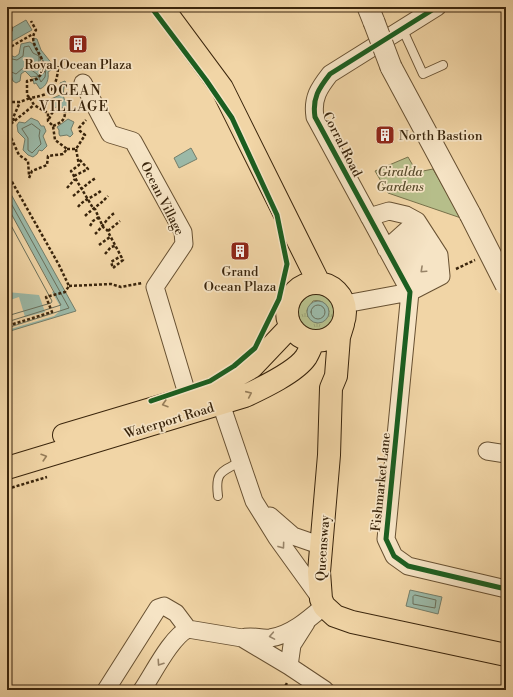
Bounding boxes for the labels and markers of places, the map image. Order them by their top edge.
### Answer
building icon: Royal Ocean Plaza [67,33,89,55]
place label: Royal Ocean Plaza [24,57,132,73]
building icon: North Bastion [374,124,396,146]
place label: North Bastion [399,128,483,144]
building icon: Grand Ocean Plaza [229,240,251,262]
place label: Grand Ocean Plaza [204,264,277,295]

